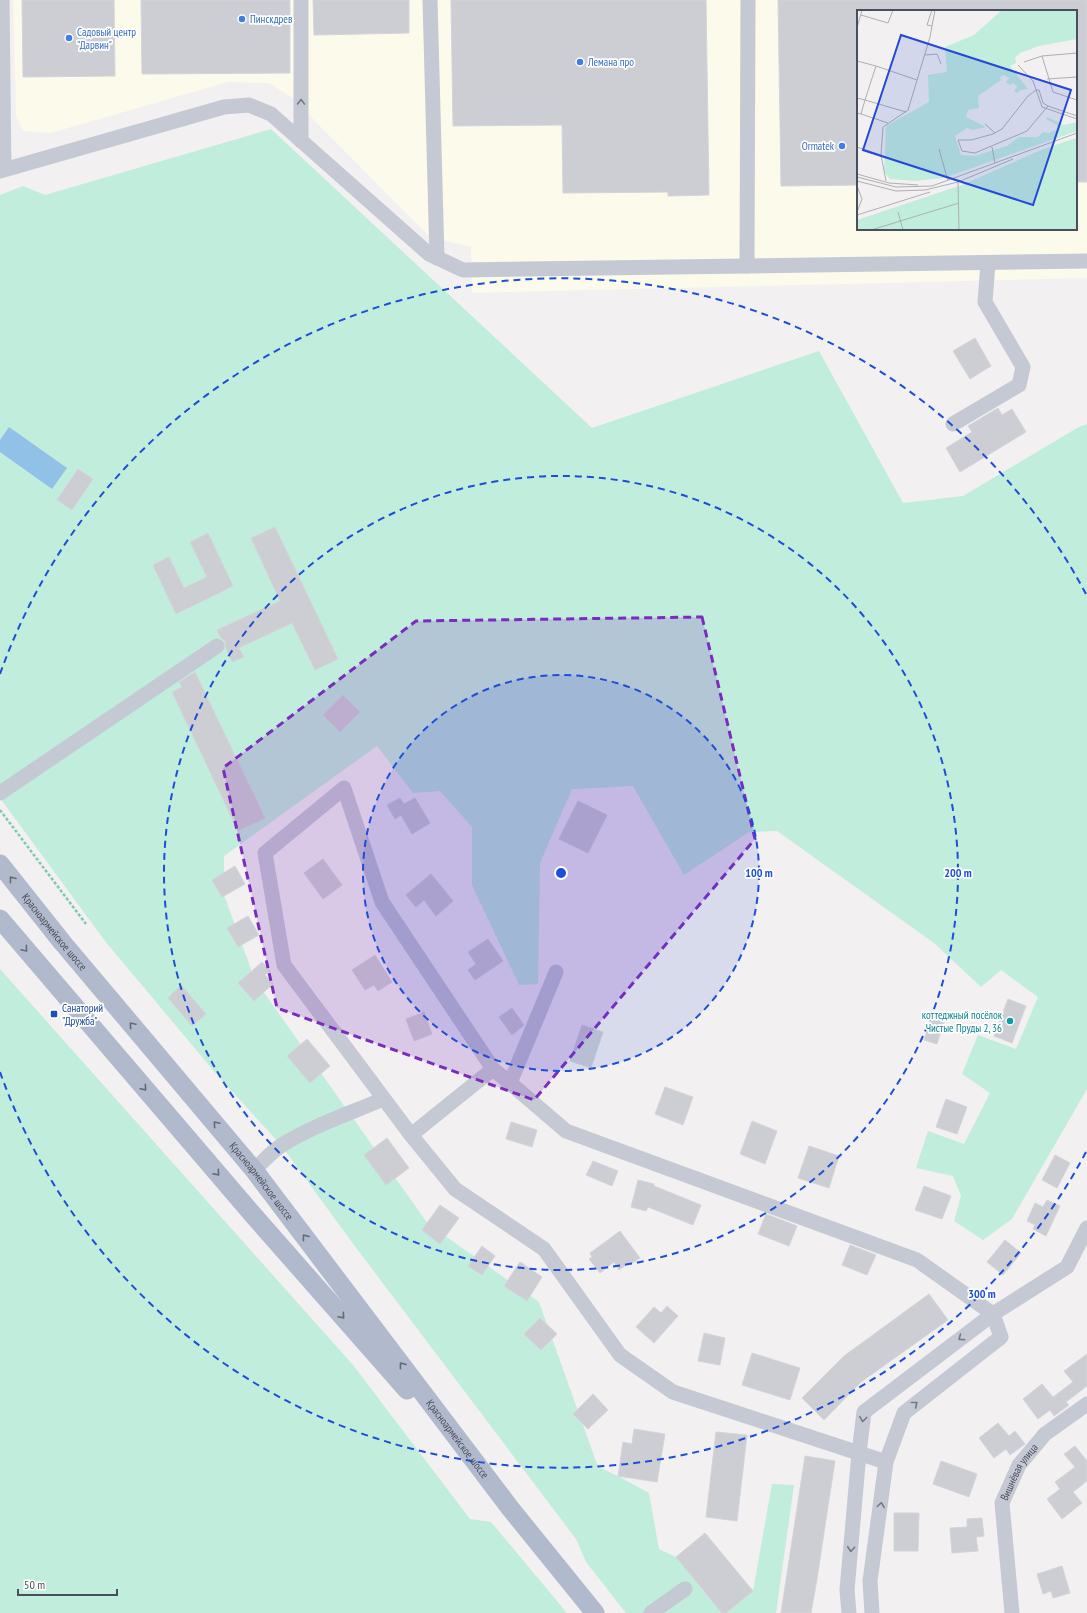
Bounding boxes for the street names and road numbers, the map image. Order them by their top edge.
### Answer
street label: Красноармейское шоссе [19,890,90,974]
street label: Красноармейское шоссе [226,1139,297,1223]
street label: Красноармейское шоссе [423,1397,492,1482]
street label: Вишнёвая улица [997,1441,1041,1503]

